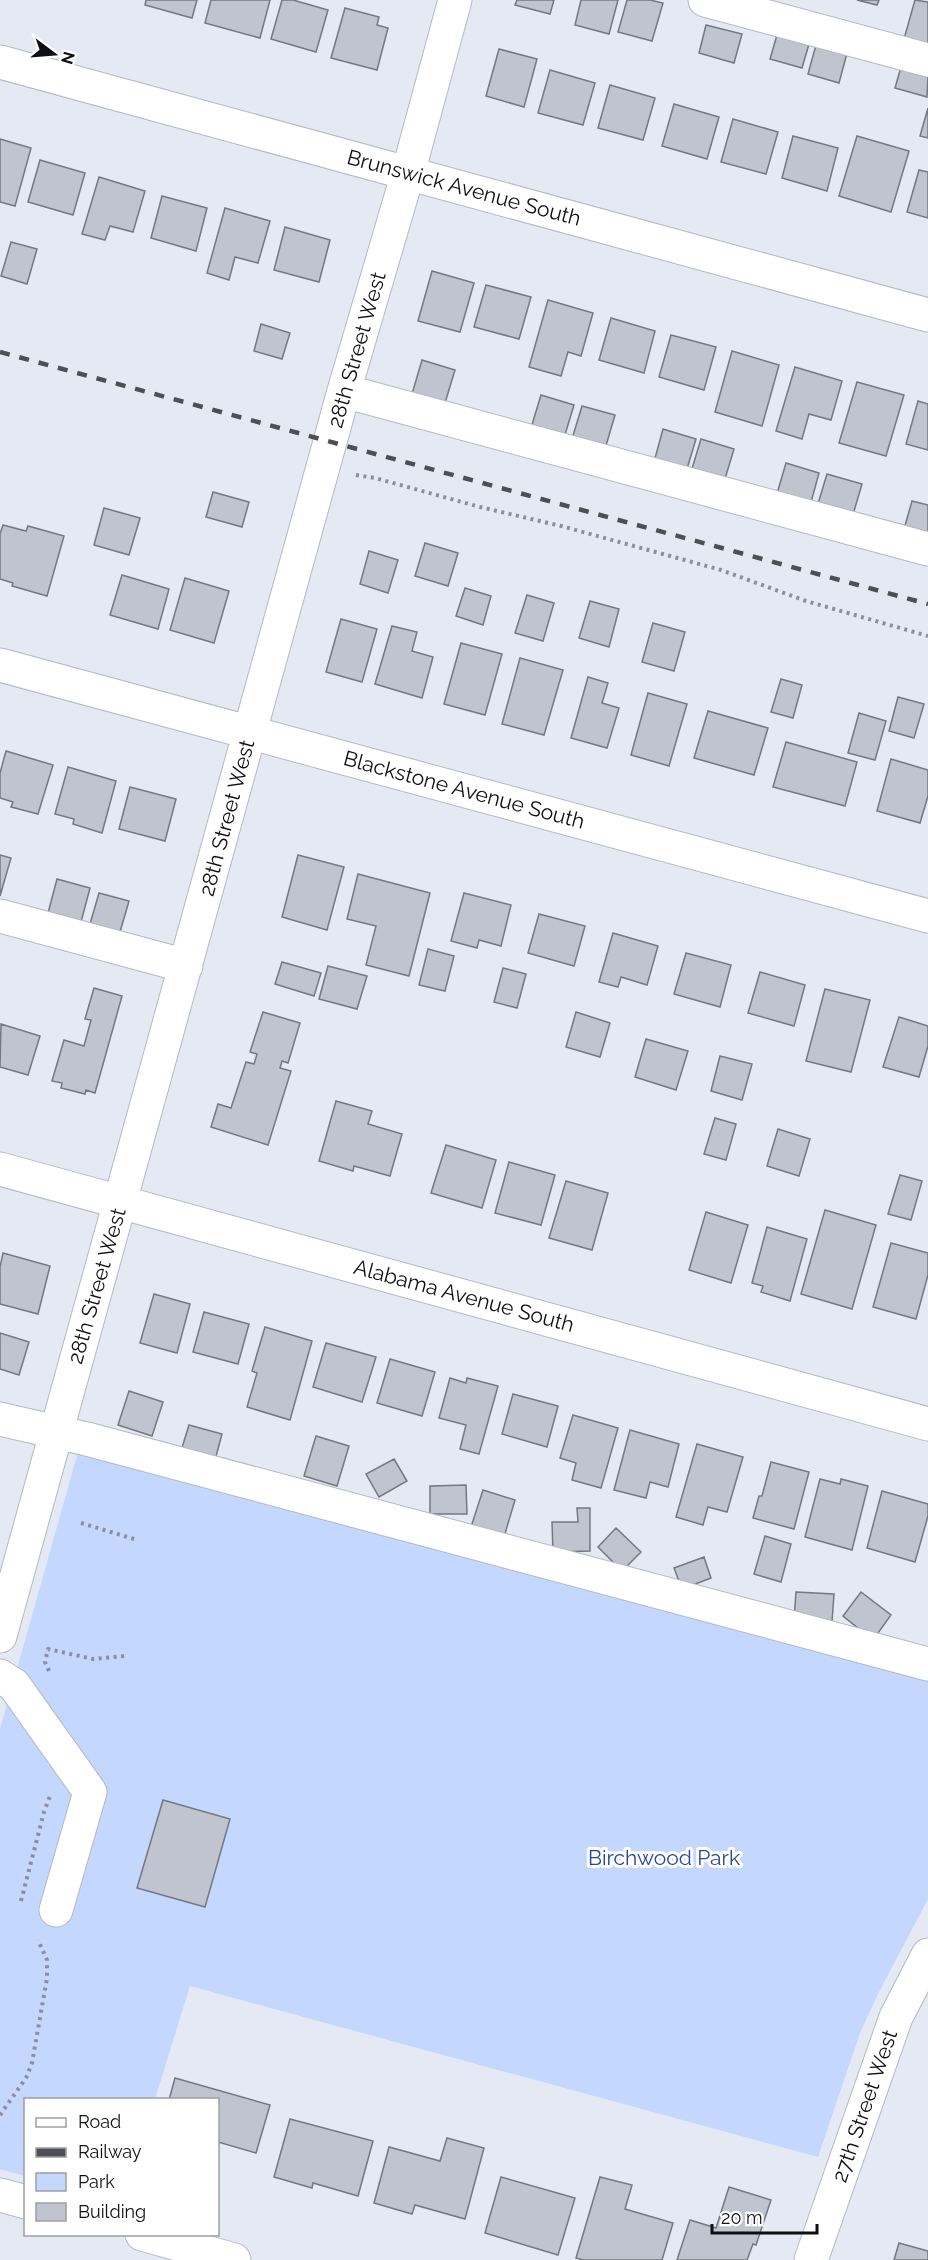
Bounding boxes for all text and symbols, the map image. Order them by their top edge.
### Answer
north arrow [24,24,84,84]
text: N [57,50,79,66]
street label: Brunswick Avenue South [344,144,584,231]
street label: 28th Street West [322,269,391,431]
street label: 28th Street West [194,737,259,899]
street label: Blackstone Avenue South [341,745,587,834]
street label: 28th Street West [62,1205,131,1367]
street label: Alabama Avenue South [351,1254,577,1337]
park label: Birchwood Park [588,1845,740,1870]
street label: 27th Street West [827,2026,902,2185]
legend [24,2098,219,2236]
text: Road [78,2111,121,2132]
text: Railway [78,2141,142,2162]
text: Park [78,2171,115,2192]
scale bar [712,2197,817,2235]
text: Building [78,2201,146,2222]
text: 20 m [721,2207,763,2228]

